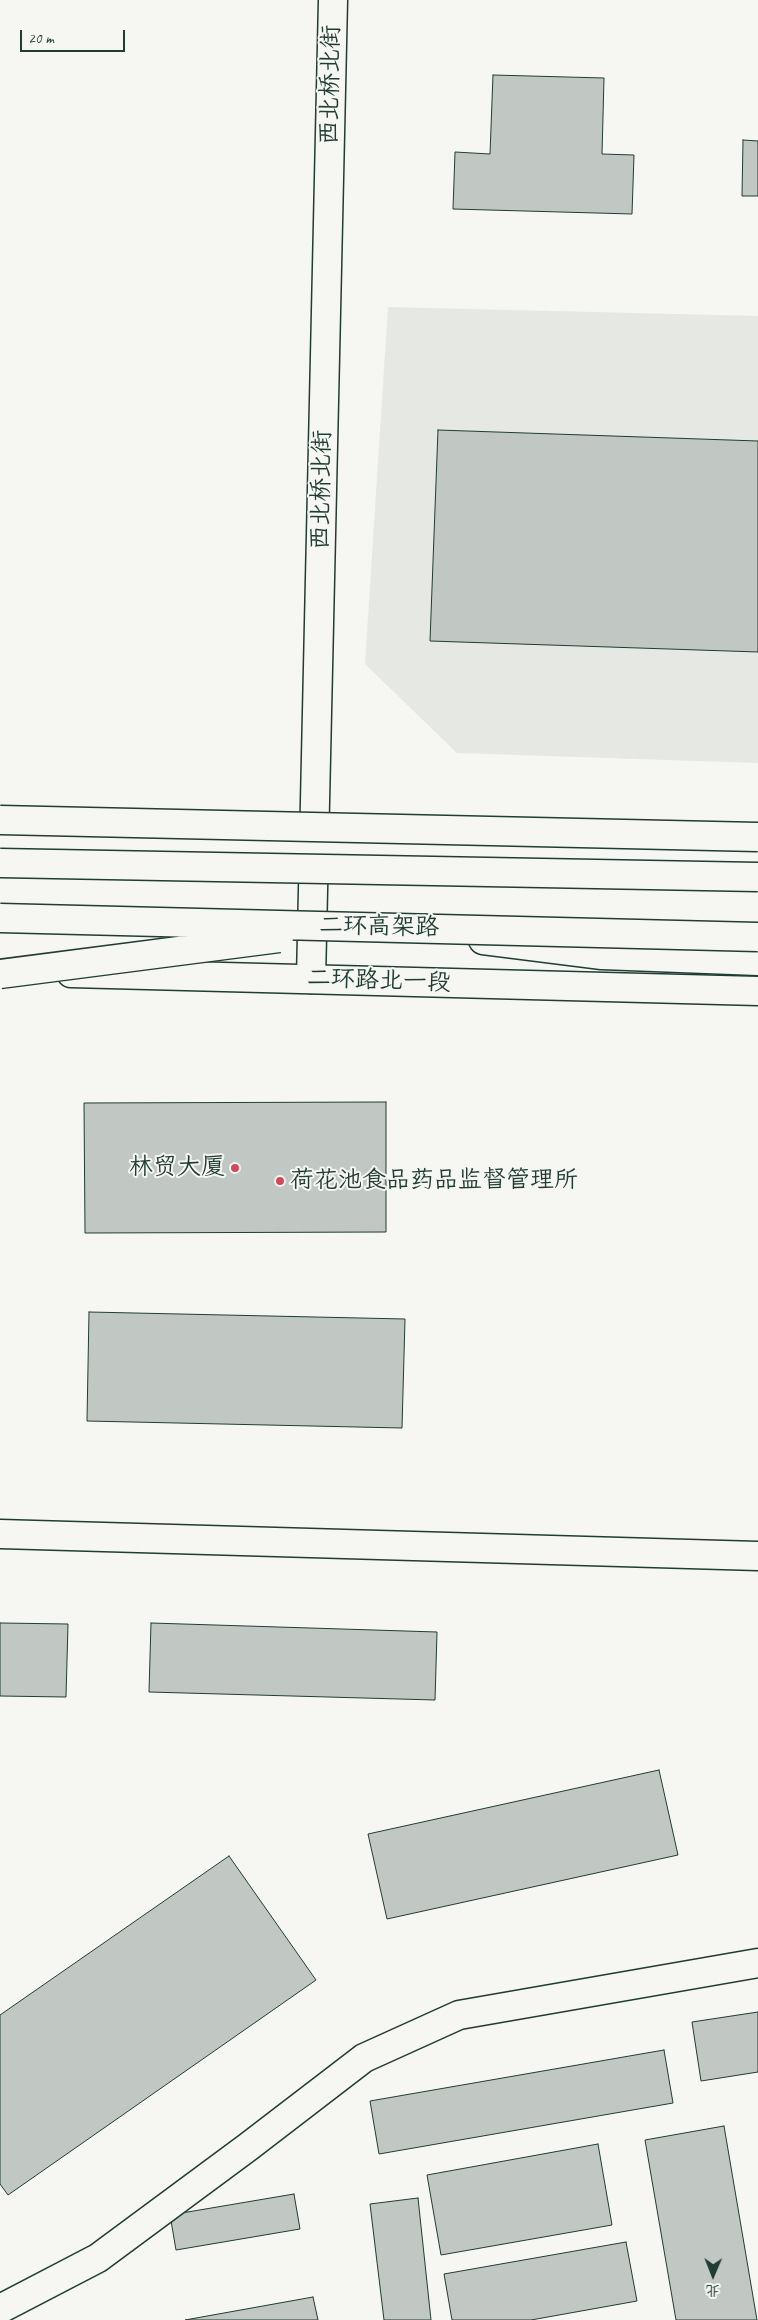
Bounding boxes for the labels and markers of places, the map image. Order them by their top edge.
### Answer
place label: 林贸大厦 [129,1154,225,1182]
marker: 林贸大厦 [229,1162,241,1174]
place label: 荷花池食品药品监督管理所 [290,1167,578,1195]
marker: 荷花池食品药品监督管理所 [274,1175,286,1187]

